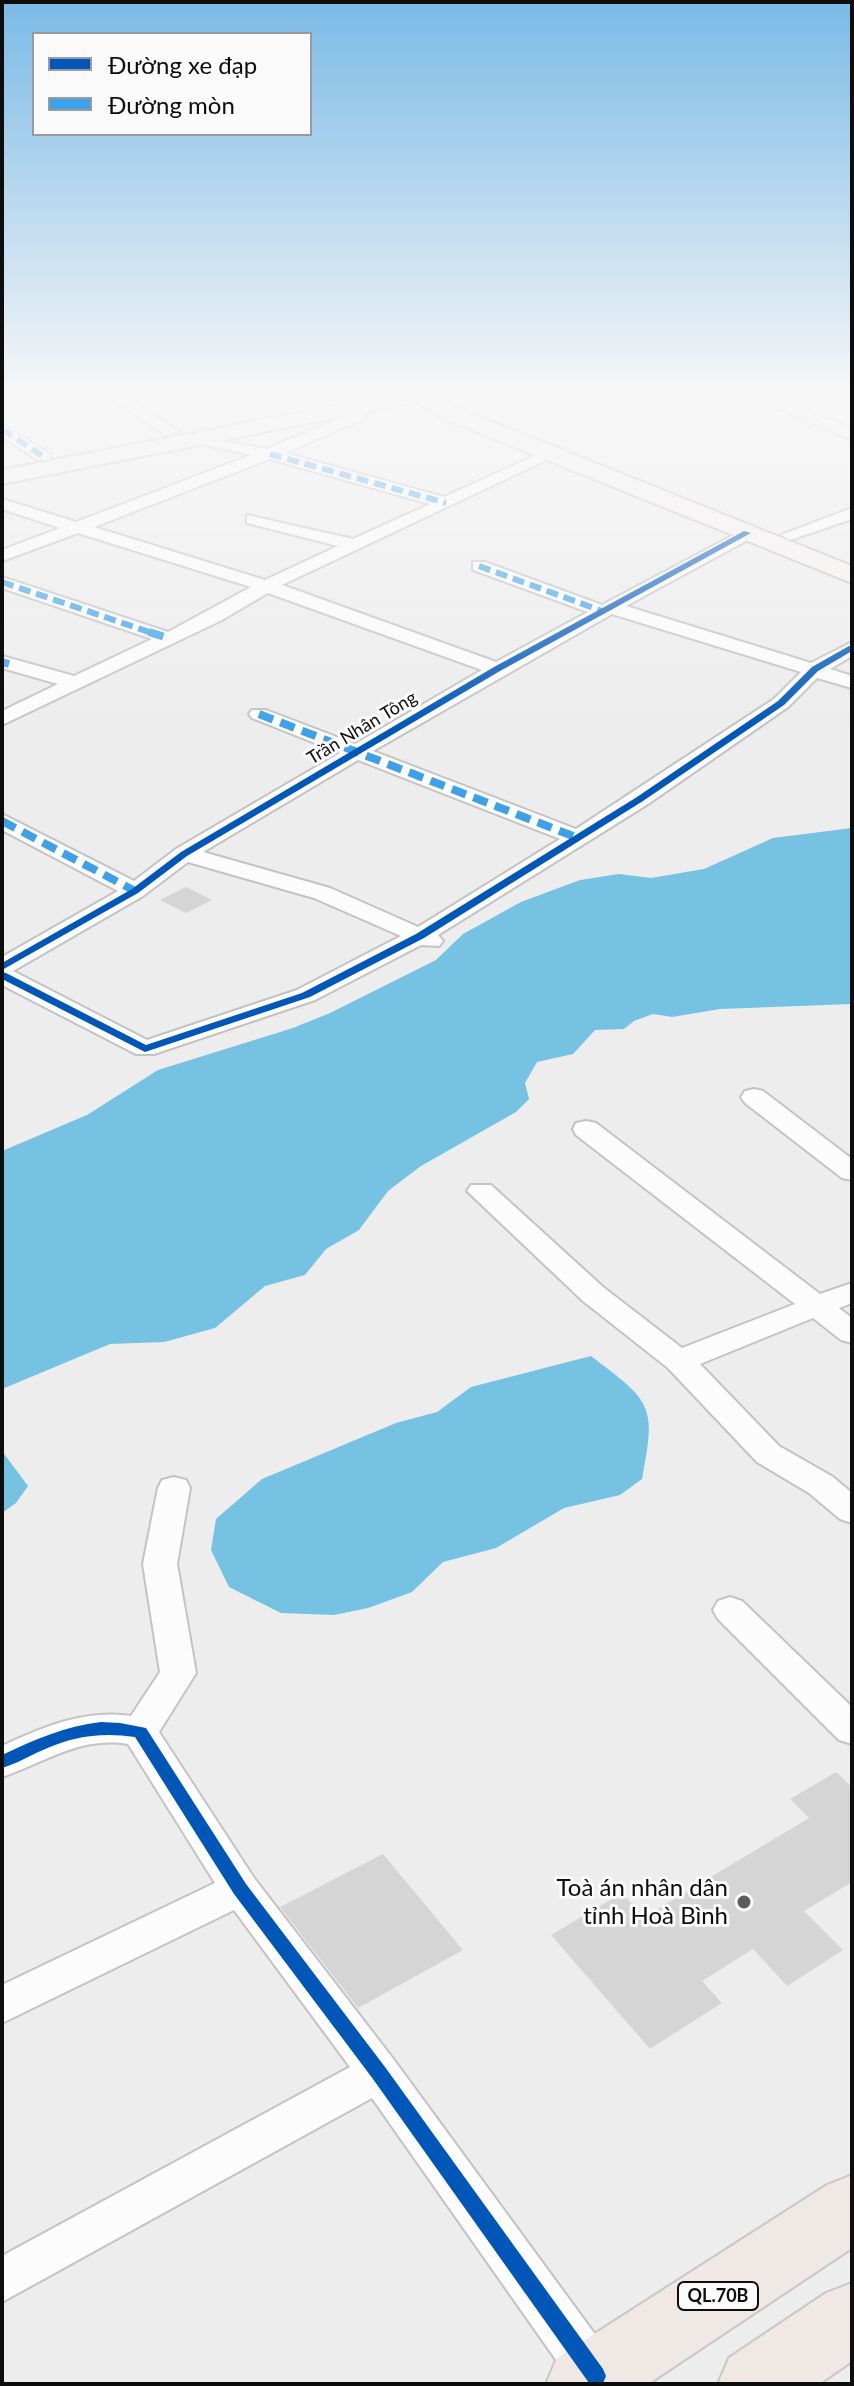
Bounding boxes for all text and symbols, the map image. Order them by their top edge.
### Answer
legend [32,32,312,136]
text: Đường xe đạp [108,50,257,79]
text: Đường mòn [108,90,235,119]
street label: Trần Nhân Tông [303,687,421,769]
place label: Toà án nhân dân tỉnh Hoà Bình [557,1874,728,1930]
marker: Toà án nhân dân tỉnh Hoà Bình [735,1893,753,1911]
road number: QL.70B [678,2282,758,2310]

